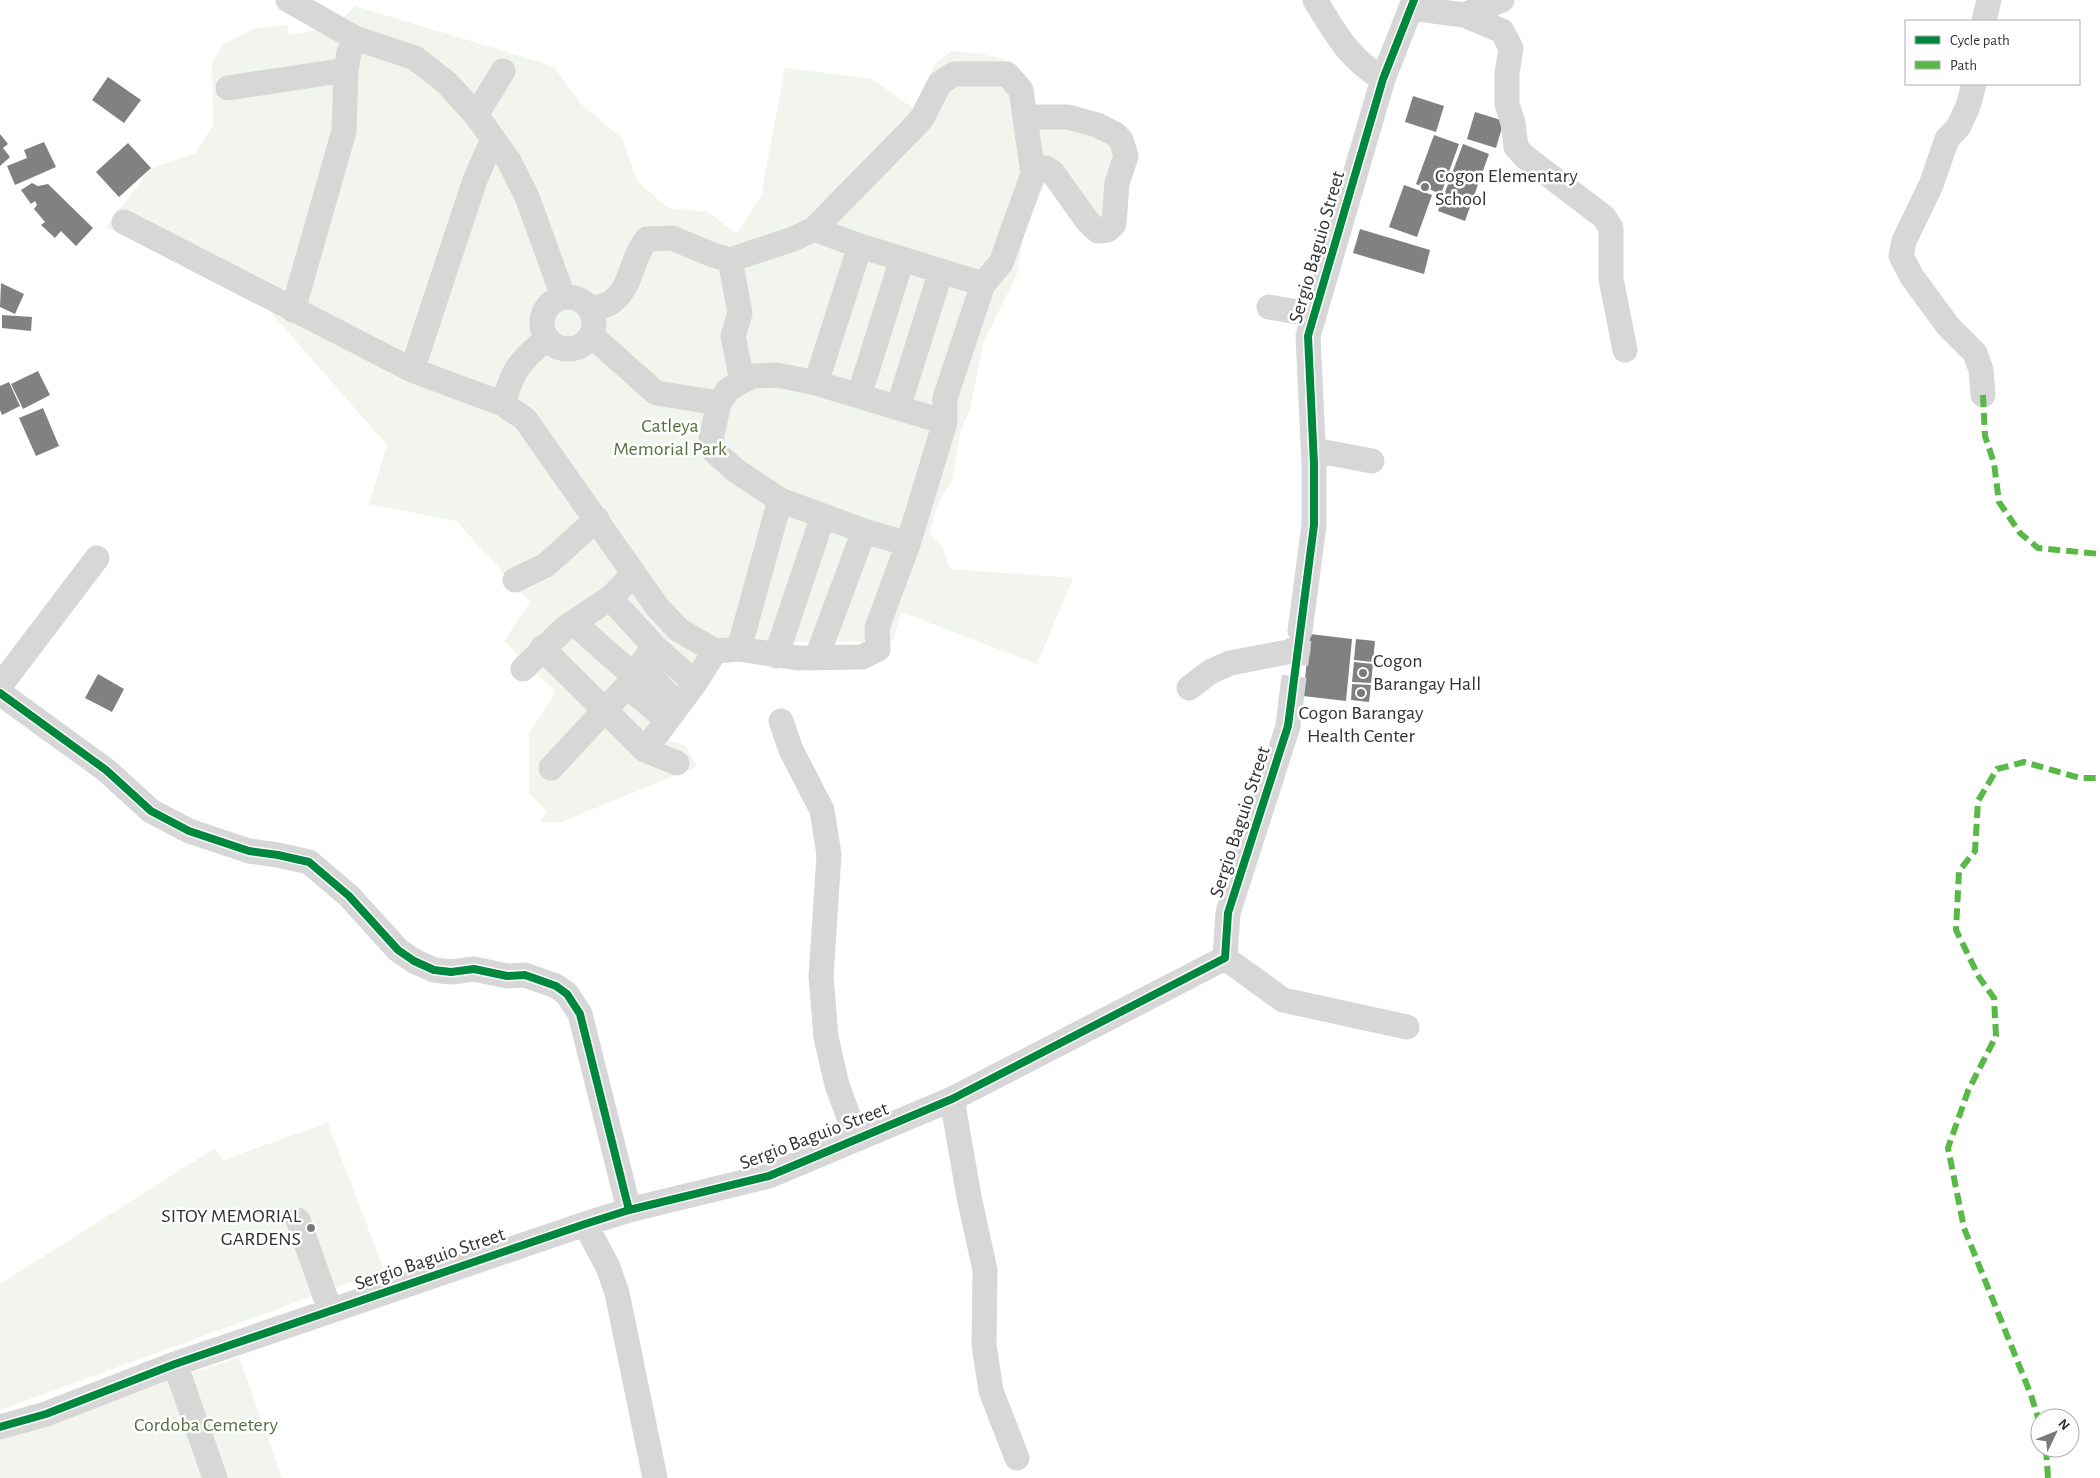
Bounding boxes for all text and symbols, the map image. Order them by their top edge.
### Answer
legend [1905,20,2080,85]
text: Cycle path [1950,33,2010,48]
text: Path [1950,58,1977,73]
place label: Cogon Elementary School [1435,166,1578,209]
street label: Sergio Baguio Street [1286,168,1348,325]
marker: Cogon Elementary School [1419,181,1431,193]
park label: Catleya Memorial Park [613,416,727,459]
place label: Cogon Barangay Hall [1373,651,1481,694]
marker: Cogon Barangay Hall [1357,667,1369,679]
marker: Cogon Barangay Health Center [1355,687,1367,699]
place label: Cogon Barangay Health Center [1298,703,1424,746]
street label: Sergio Baguio Street [1206,743,1274,900]
street label: Sergio Baguio Street [737,1098,892,1174]
place label: SITOY MEMORIAL GARDENS [161,1206,302,1249]
marker: SITOY MEMORIAL GARDENS [305,1222,317,1234]
street label: Sergio Baguio Street [352,1224,508,1294]
north arrow [2030,1408,2080,1458]
park label: Cordoba Cemetery [134,1415,278,1435]
text: N [2055,1416,2072,1433]

